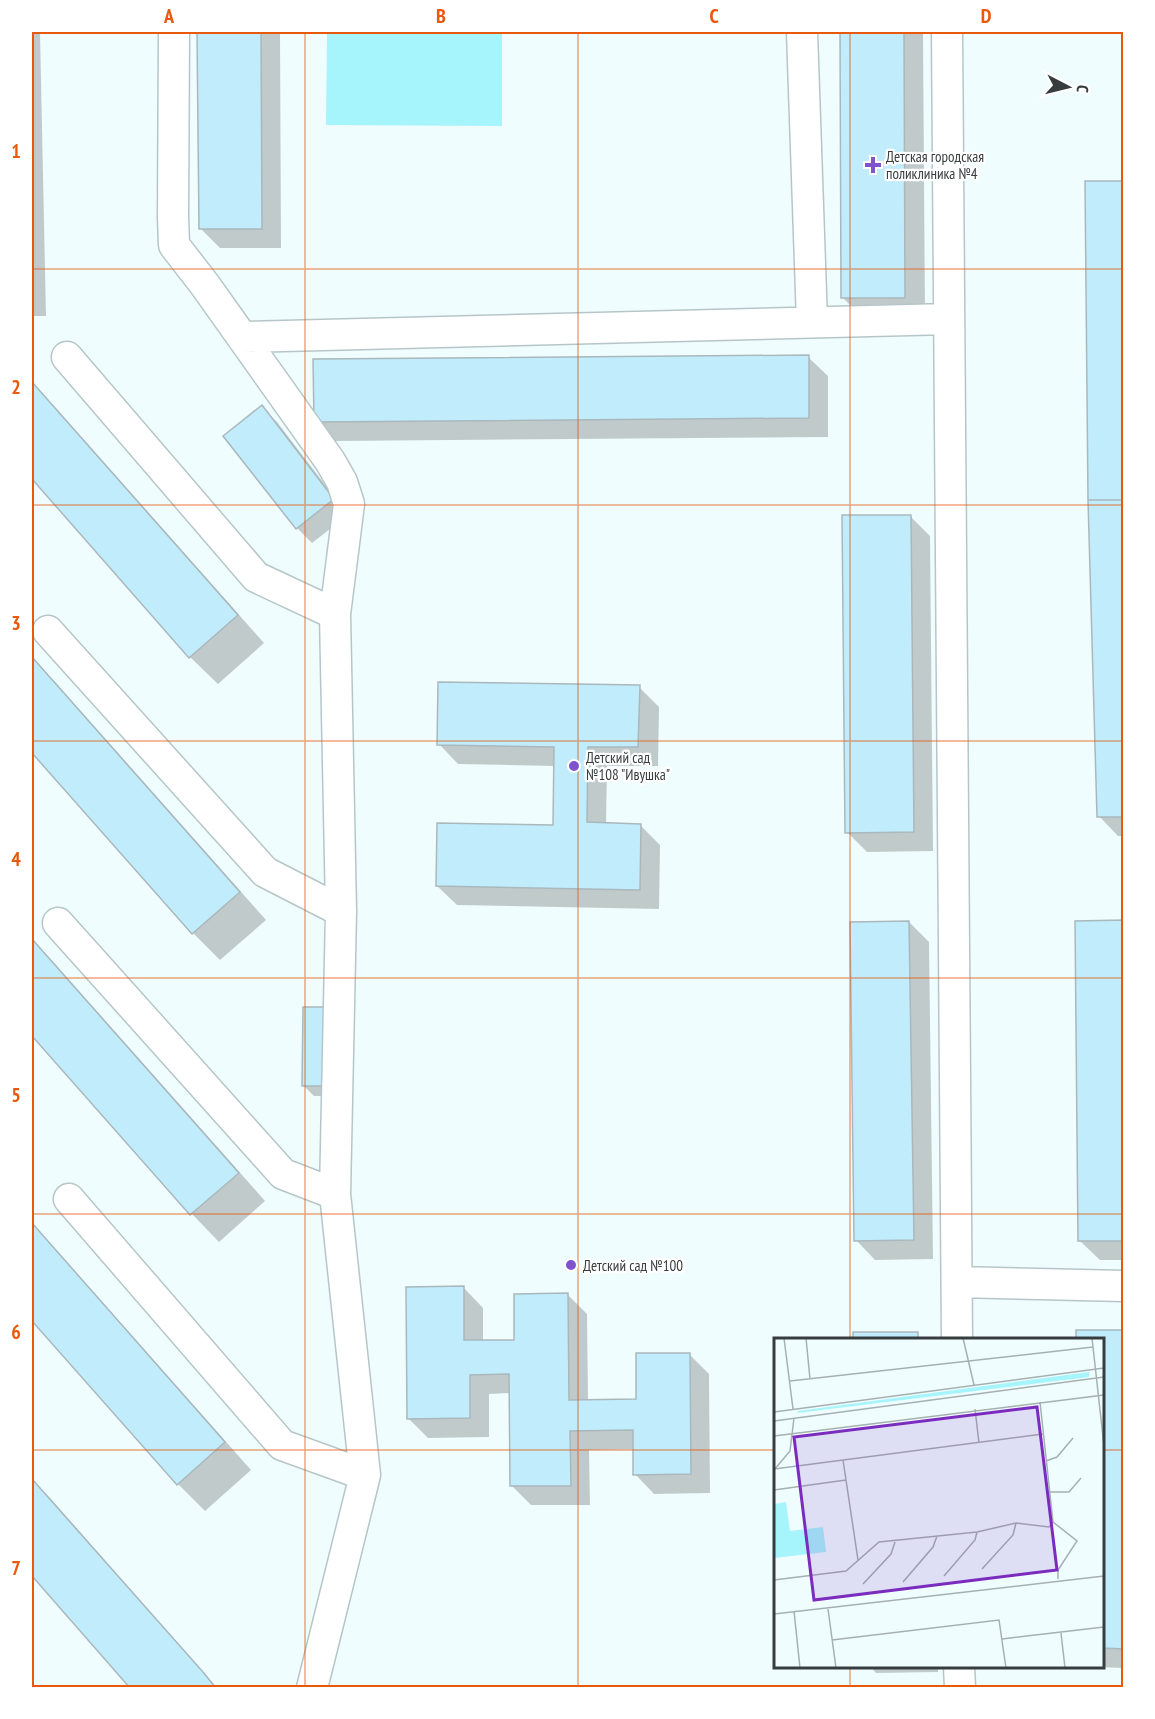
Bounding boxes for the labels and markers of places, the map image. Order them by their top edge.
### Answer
place label: Детская городская поликлиника №4 [886,147,984,183]
marker: Детская городская поликлиника №4 [864,156,882,174]
place label: Детский сад №108 "Ивушка" [586,748,670,784]
marker: Детский сад №108 "Ивушка" [567,759,581,773]
place label: Детский сад №100 [583,1256,683,1275]
marker: Детский сад №100 [564,1258,578,1272]

